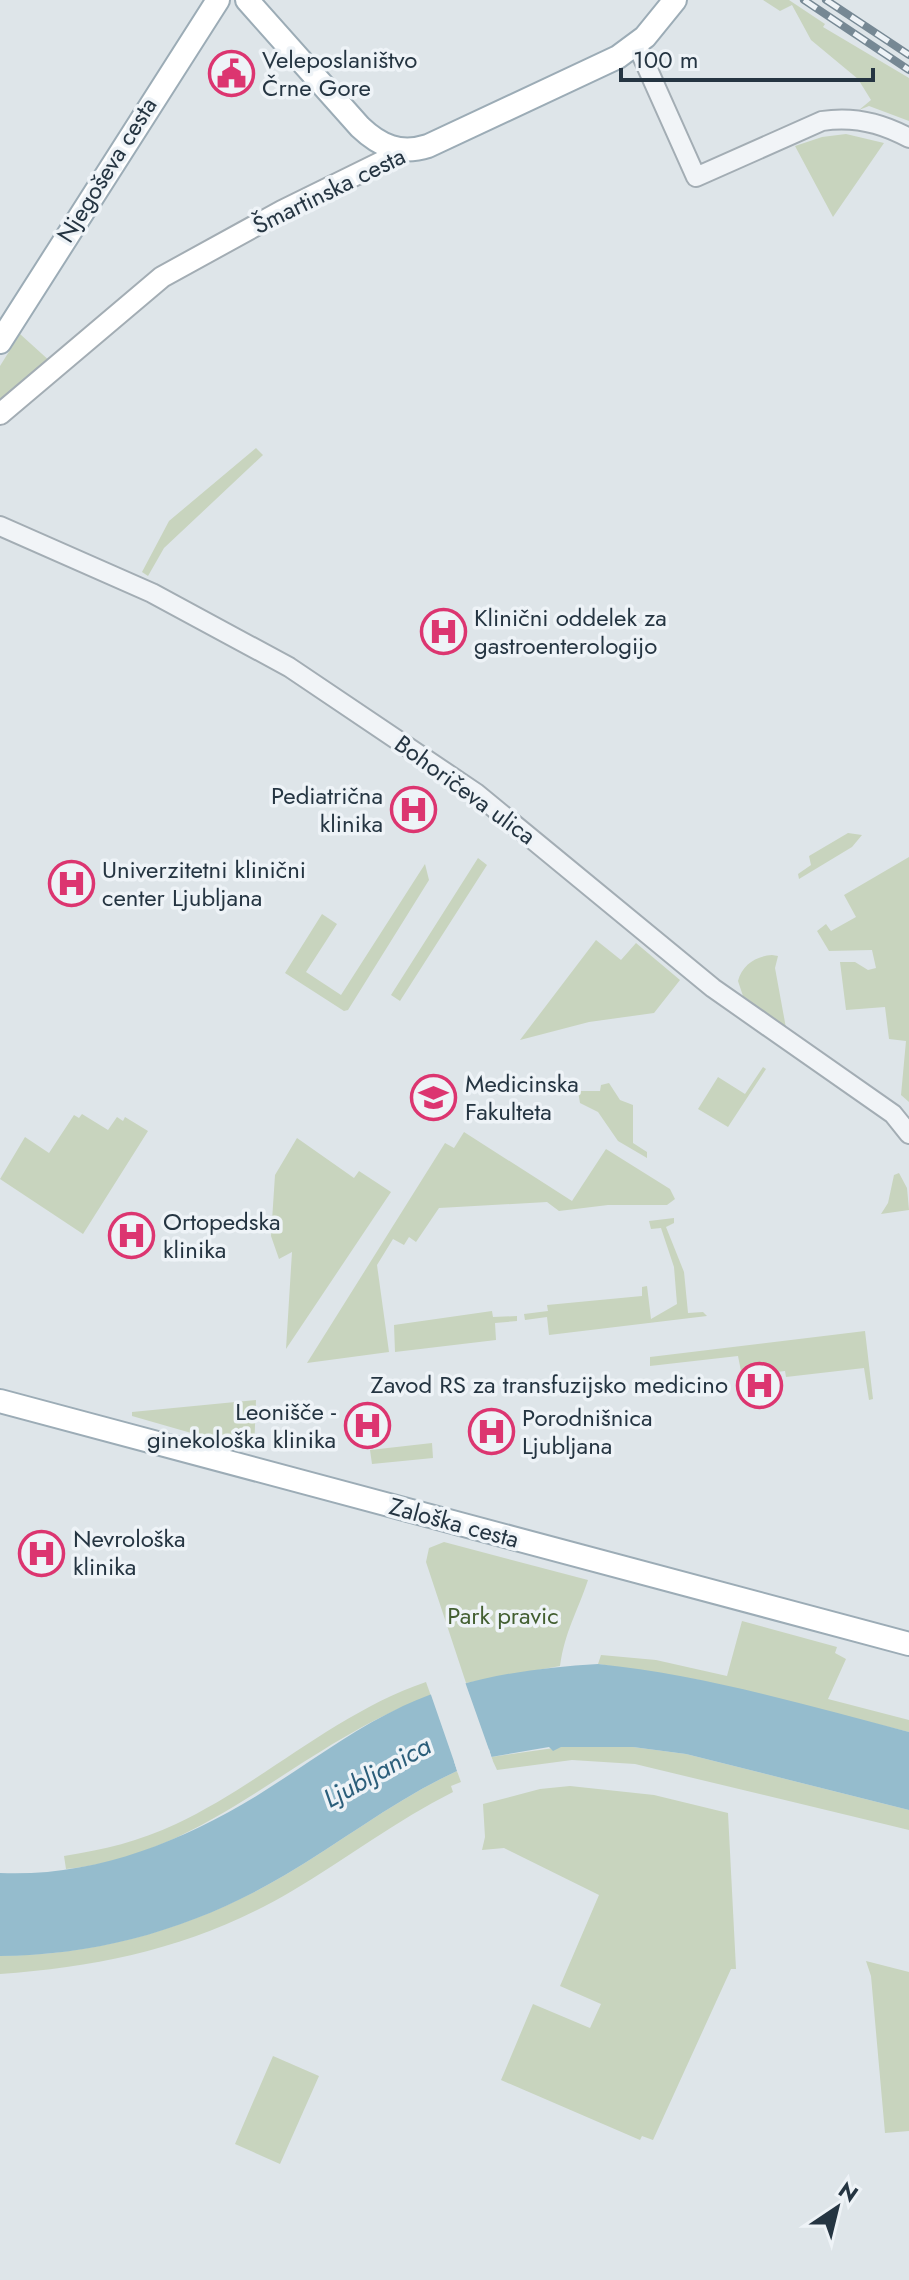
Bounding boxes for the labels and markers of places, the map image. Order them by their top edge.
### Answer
place label: Veleposlaništvo Črne Gore [262,42,417,105]
public building icon: Veleposlaništvo Črne Gore [207,50,255,98]
place label: Klinični oddelek za gastroenterologijo [474,600,667,663]
hospital icon: Klinični oddelek za gastroenterologijo [419,608,467,656]
place label: Pediatrična klinika [271,778,383,841]
hospital icon: Pediatrična klinika [390,786,438,834]
place label: Univerzitetni klinični center Ljubljana [102,852,306,915]
hospital icon: Univerzitetni klinični center Ljubljana [47,860,95,908]
place label: Medicinska Fakulteta [465,1066,579,1129]
school or university icon: Medicinska Fakulteta [410,1074,458,1122]
place label: Ortopedska klinika [163,1204,281,1267]
hospital icon: Ortopedska klinika [108,1212,156,1260]
hospital icon: Zavod RS za transfuzijsko medicino [735,1361,783,1409]
place label: Zavod RS za transfuzijsko medicino [371,1367,728,1402]
place label: Leonišče - ginekološka klinika [147,1394,336,1457]
place label: Porodnišnica Ljubljana [522,1400,653,1463]
hospital icon: Leonišče - ginekološka klinika [343,1402,391,1450]
hospital icon: Porodnišnica Ljubljana [467,1408,515,1456]
place label: Nevrološka klinika [73,1521,186,1584]
hospital icon: Nevrološka klinika [18,1529,66,1577]

